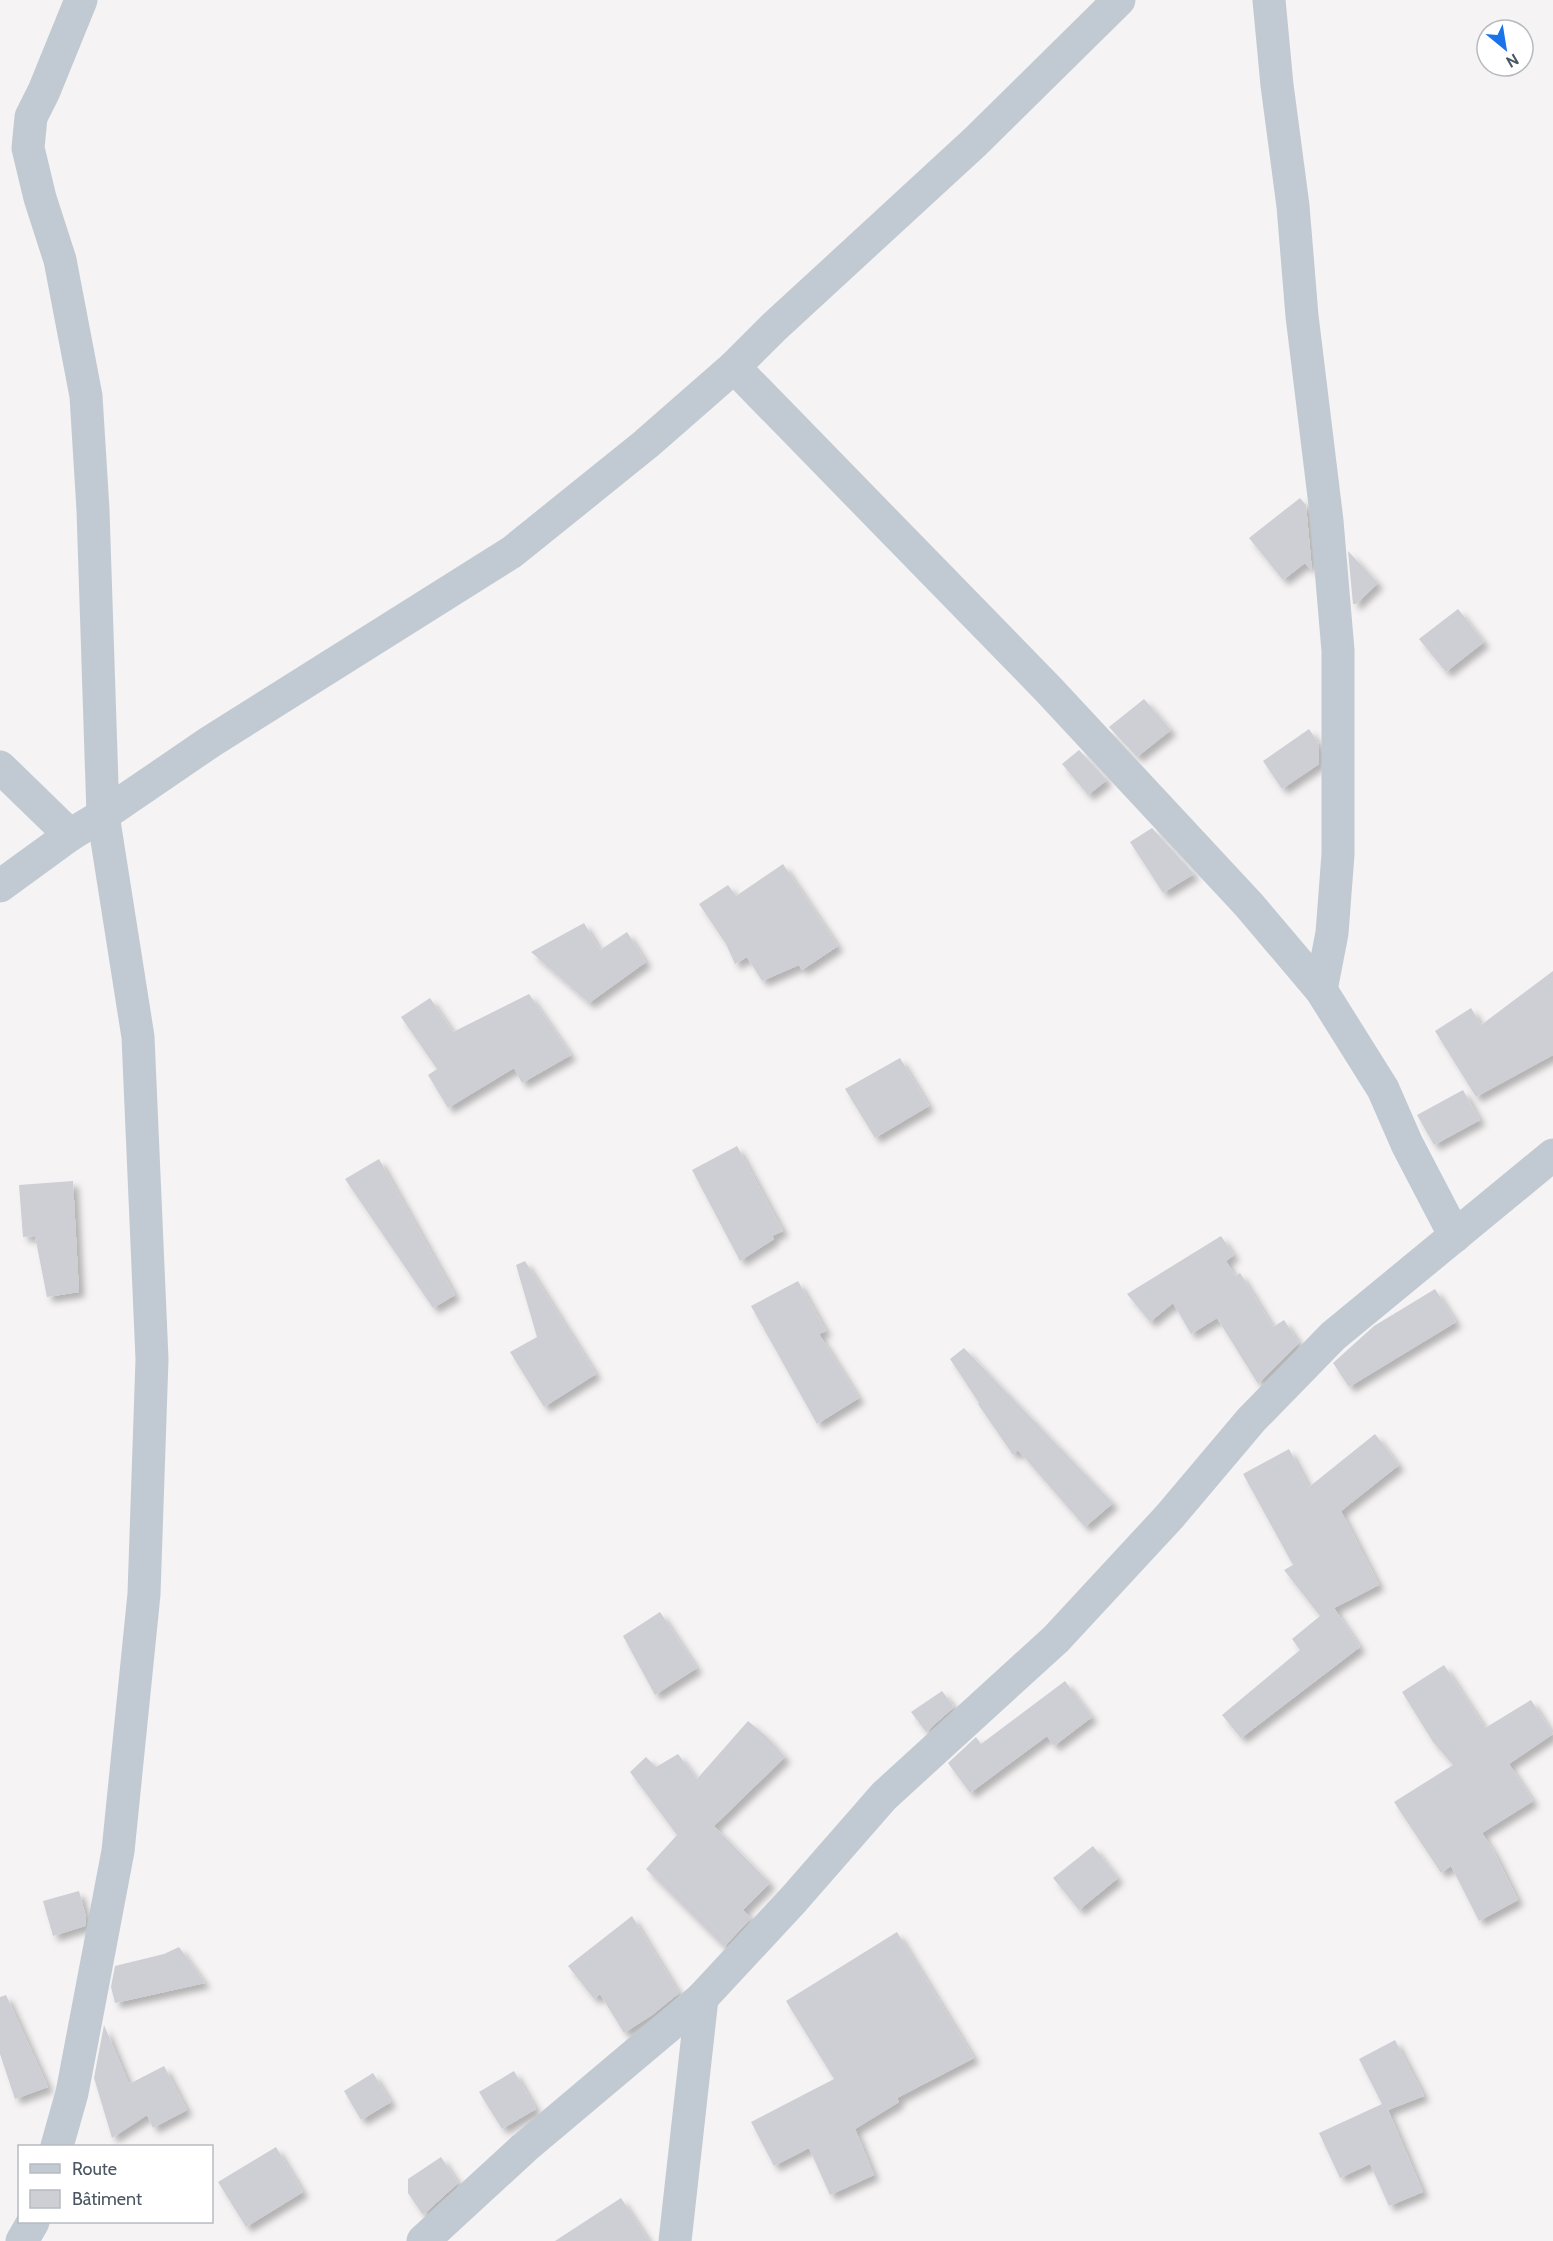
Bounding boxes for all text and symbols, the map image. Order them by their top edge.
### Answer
north arrow [1475,18,1535,78]
text: N [1503,50,1522,72]
legend [18,2145,213,2223]
text: Route [72,2158,117,2180]
text: Bâtiment [72,2188,142,2210]

